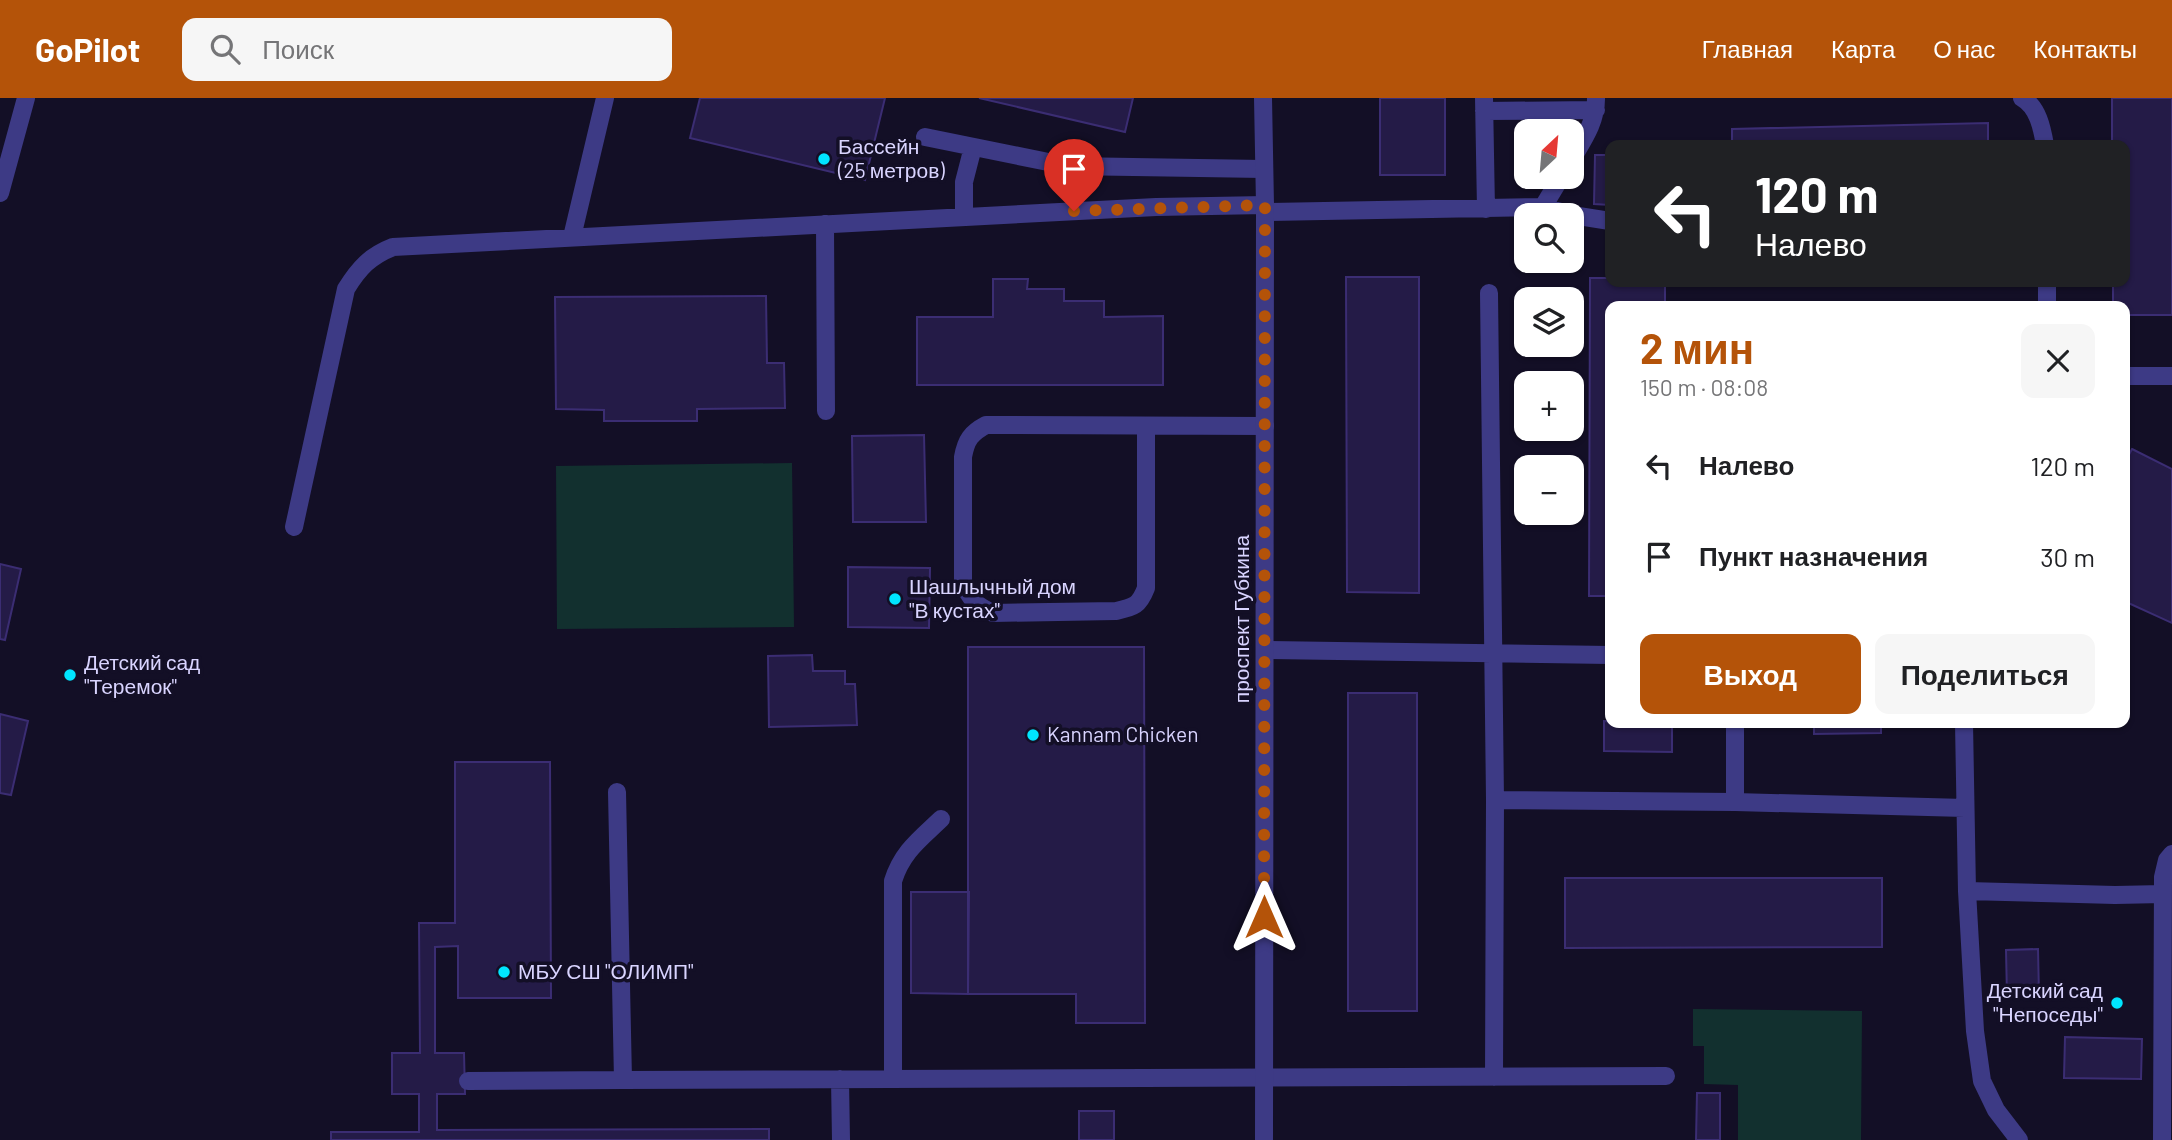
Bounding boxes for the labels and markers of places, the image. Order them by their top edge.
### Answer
place label: Бассейн (25 метров) [837,133,945,182]
pin [1044,139,1104,211]
marker: Бассейн (25 метров) [816,151,832,167]
place label: Шашлычный дом "В кустах" [909,573,1076,622]
marker: Шашлычный дом "В кустах" [887,591,903,607]
place label: Детский сад "Теремок" [84,649,200,698]
marker: Детский сад "Теремок" [62,667,78,683]
place label: Kannam Chicken [1047,721,1198,746]
marker: Kannam Chicken [1025,727,1041,743]
place label: МБУ СШ "ОЛИМП" [518,958,694,983]
marker: МБУ СШ "ОЛИМП" [496,964,512,980]
place label: Детский сад "Непоседы" [1987,977,2103,1026]
marker: Детский сад "Непоседы" [2109,995,2125,1011]

